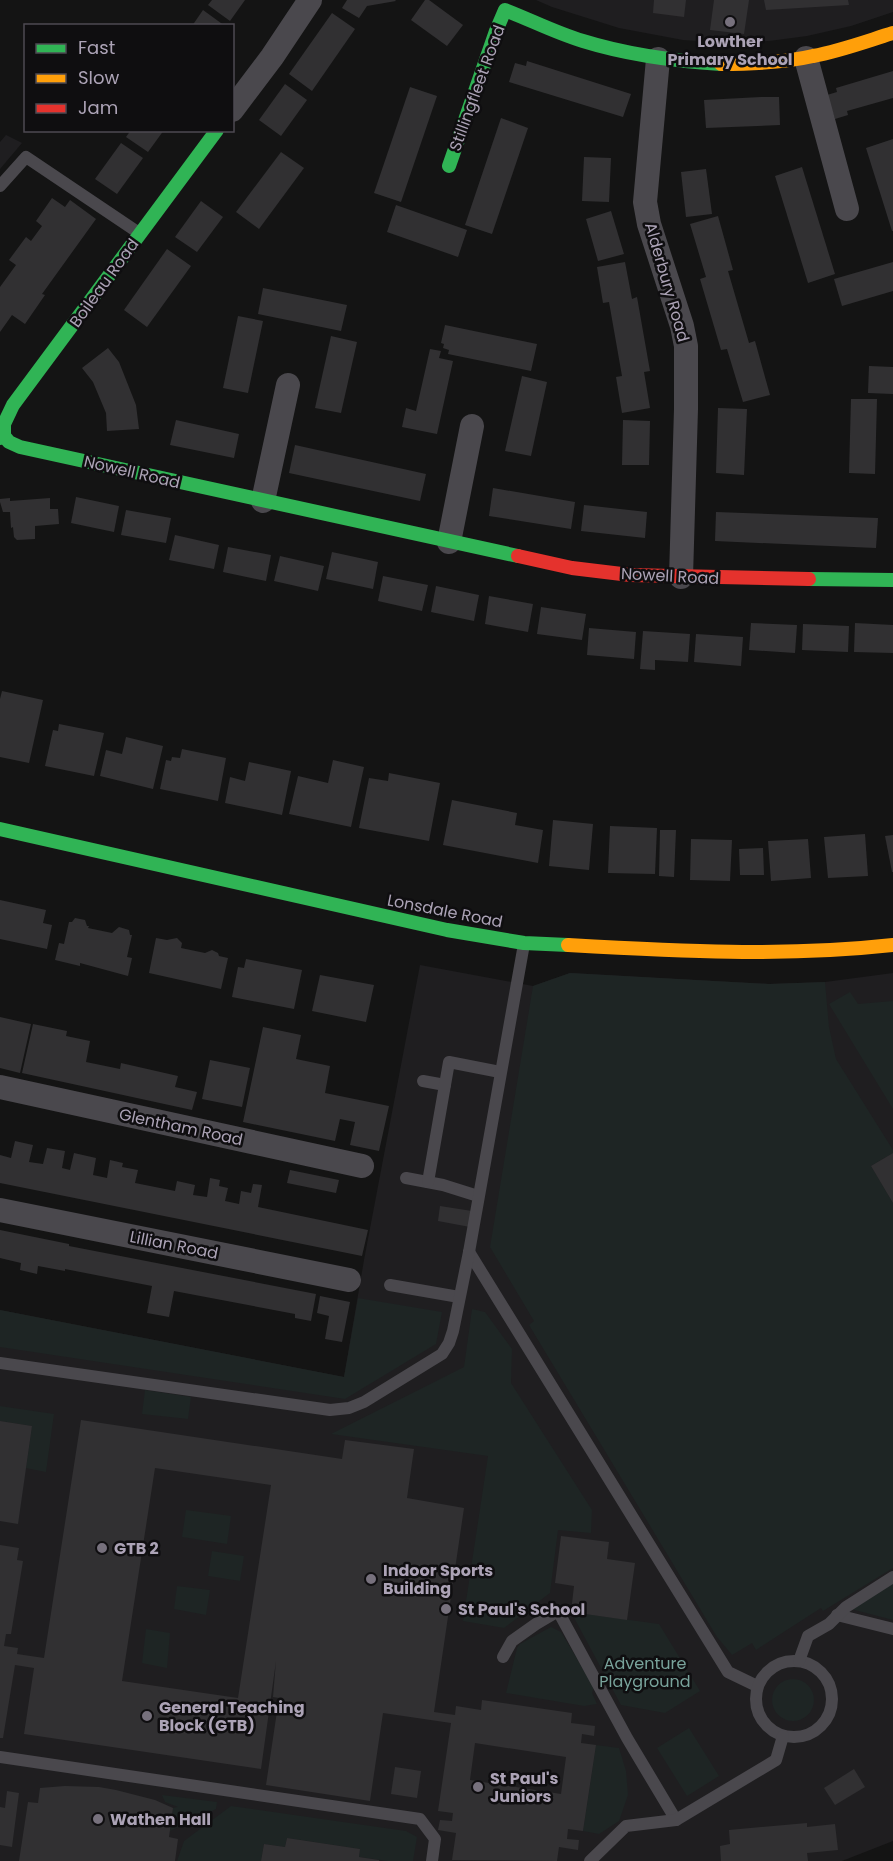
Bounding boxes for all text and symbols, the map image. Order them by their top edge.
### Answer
marker: Lowther Primary School [723,15,737,29]
street label: Stillingfleet Road [443,22,511,154]
legend [24,24,234,132]
place label: Lowther Primary School [667,30,793,71]
text: Fast [78,35,115,60]
text: Slow [78,65,120,90]
text: Jam [78,95,118,120]
street label: Alderbury Road [639,220,695,344]
street label: Boileau Road [64,234,144,332]
street label: Nowell Road [82,450,182,494]
street label: Nowell Road [620,562,720,590]
street label: Lonsdale Road [385,889,505,933]
street label: Glentham Road [117,1103,245,1151]
street label: Lillian Road [128,1225,220,1265]
place label: GTB 2 [114,1537,159,1560]
marker: GTB 2 [95,1541,109,1555]
place label: Indoor Sports Building [383,1559,493,1600]
marker: Indoor Sports Building [364,1572,378,1586]
place label: St Paul's School [458,1598,585,1621]
marker: St Paul's School [439,1602,453,1616]
park label: Adventure Playground [599,1652,691,1693]
place label: General Teaching Block (GTB) [159,1696,305,1737]
marker: General Teaching Block (GTB) [140,1709,154,1723]
place label: St Paul's Juniors [490,1767,559,1808]
marker: St Paul's Juniors [471,1780,485,1794]
place label: Wathen Hall [110,1808,211,1831]
marker: Wathen Hall [91,1812,105,1826]

